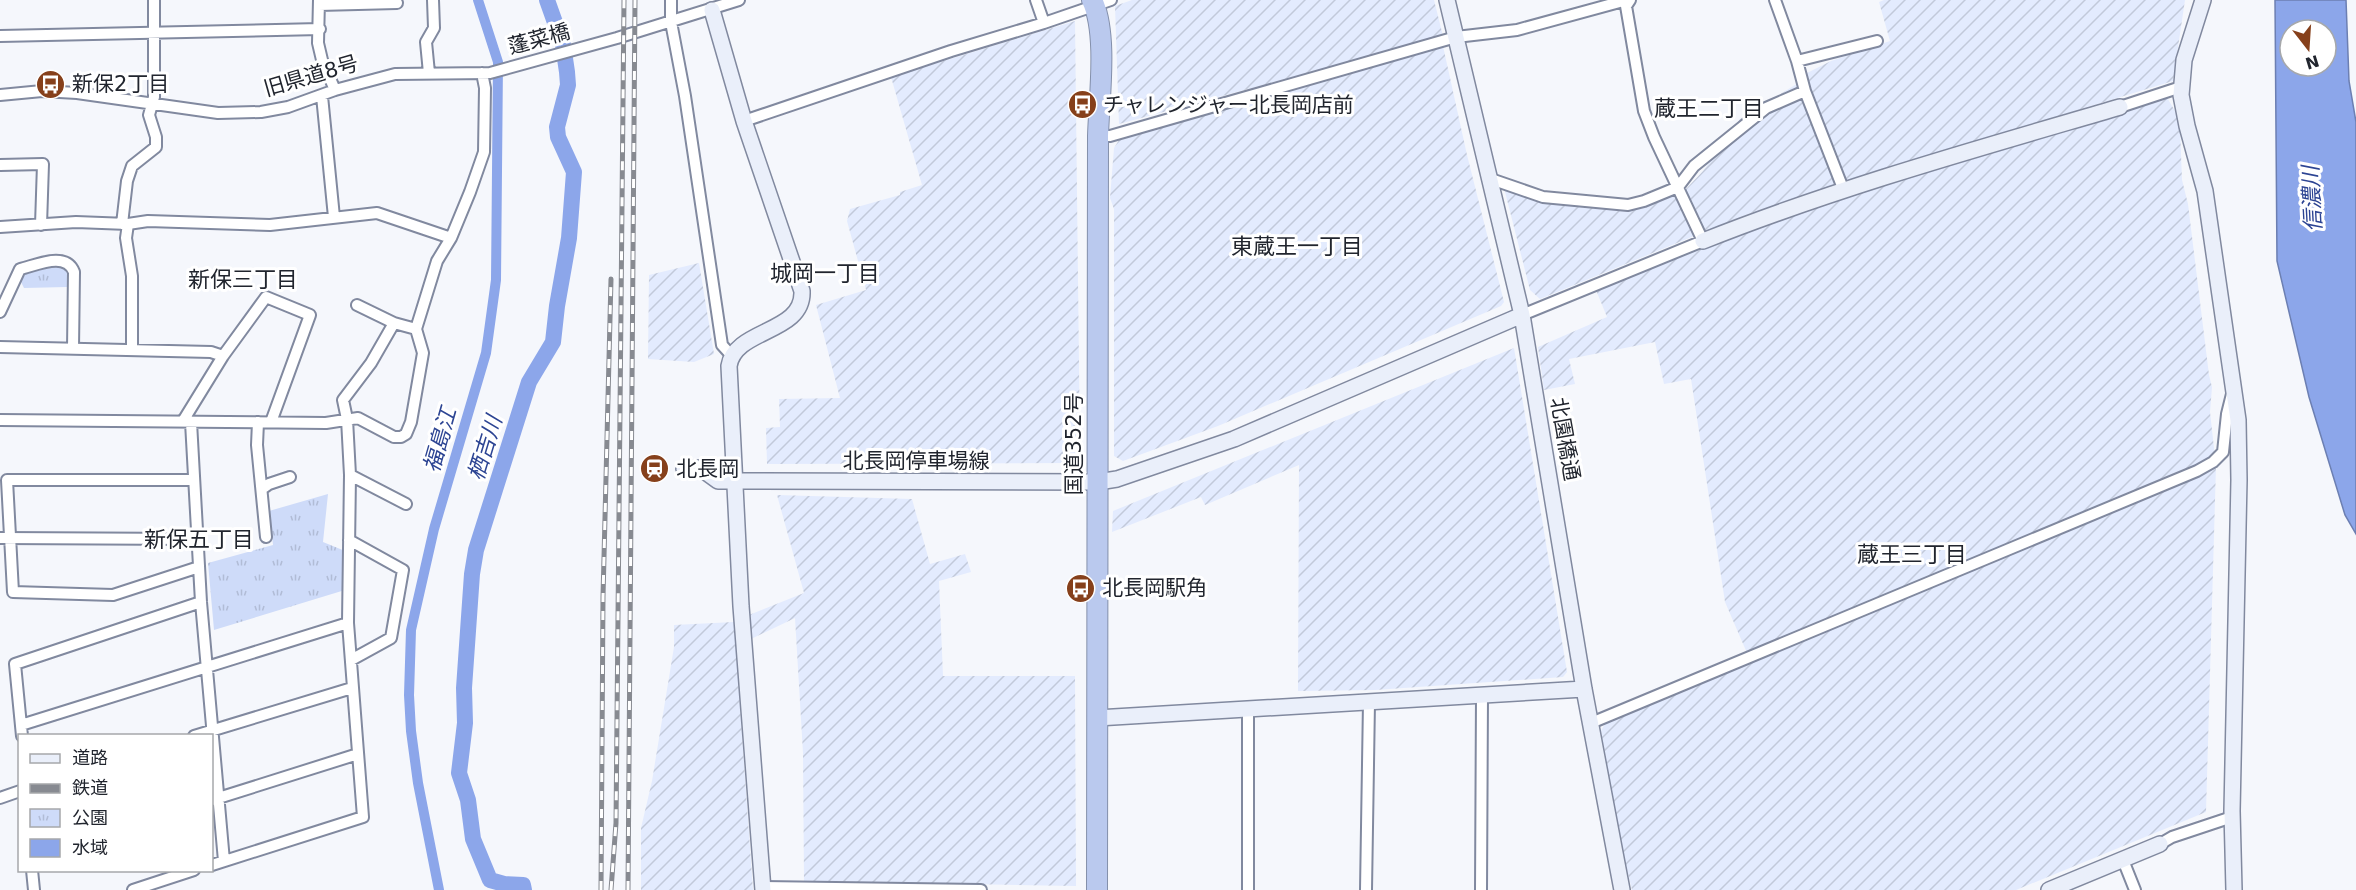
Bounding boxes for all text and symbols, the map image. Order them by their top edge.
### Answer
north arrow [2278,18,2338,78]
street label: 蓬菜橋 [505,19,573,59]
street label: 旧県道8号 [261,51,361,101]
text: N [2303,51,2321,73]
bus stop icon: 新保2丁目 [35,68,67,100]
place label: 新保2丁目 [72,72,169,96]
bus stop icon: チャレンジャー北長岡店前 [1066,89,1098,121]
place label: チャレンジャー北長岡店前 [1103,93,1354,117]
district label: 蔵王二丁目 [1654,96,1764,121]
water label: 信濃川 [2298,163,2326,233]
district label: 東蔵王一丁目 [1231,234,1363,259]
district label: 城岡一丁目 [770,261,880,286]
district label: 新保三丁目 [188,267,298,292]
street label: 国道352号 [1062,392,1086,496]
street label: 北園橋通 [1546,396,1584,482]
water label: 福島江 [419,403,462,475]
water label: 栖吉川 [463,411,507,483]
street label: 北長岡停車場線 [843,449,990,473]
station icon: 北長岡 [639,453,671,485]
place label: 北長岡 [676,457,739,481]
district label: 新保五丁目 [144,527,254,552]
district label: 蔵王三丁目 [1857,542,1967,567]
bus stop icon: 北長岡駅角 [1065,572,1097,604]
place label: 北長岡駅角 [1102,576,1207,600]
legend [18,734,213,872]
text: 道路 [72,747,108,768]
text: 鉄道 [72,777,108,798]
text: 公園 [72,807,108,828]
text: 水域 [72,837,108,858]

